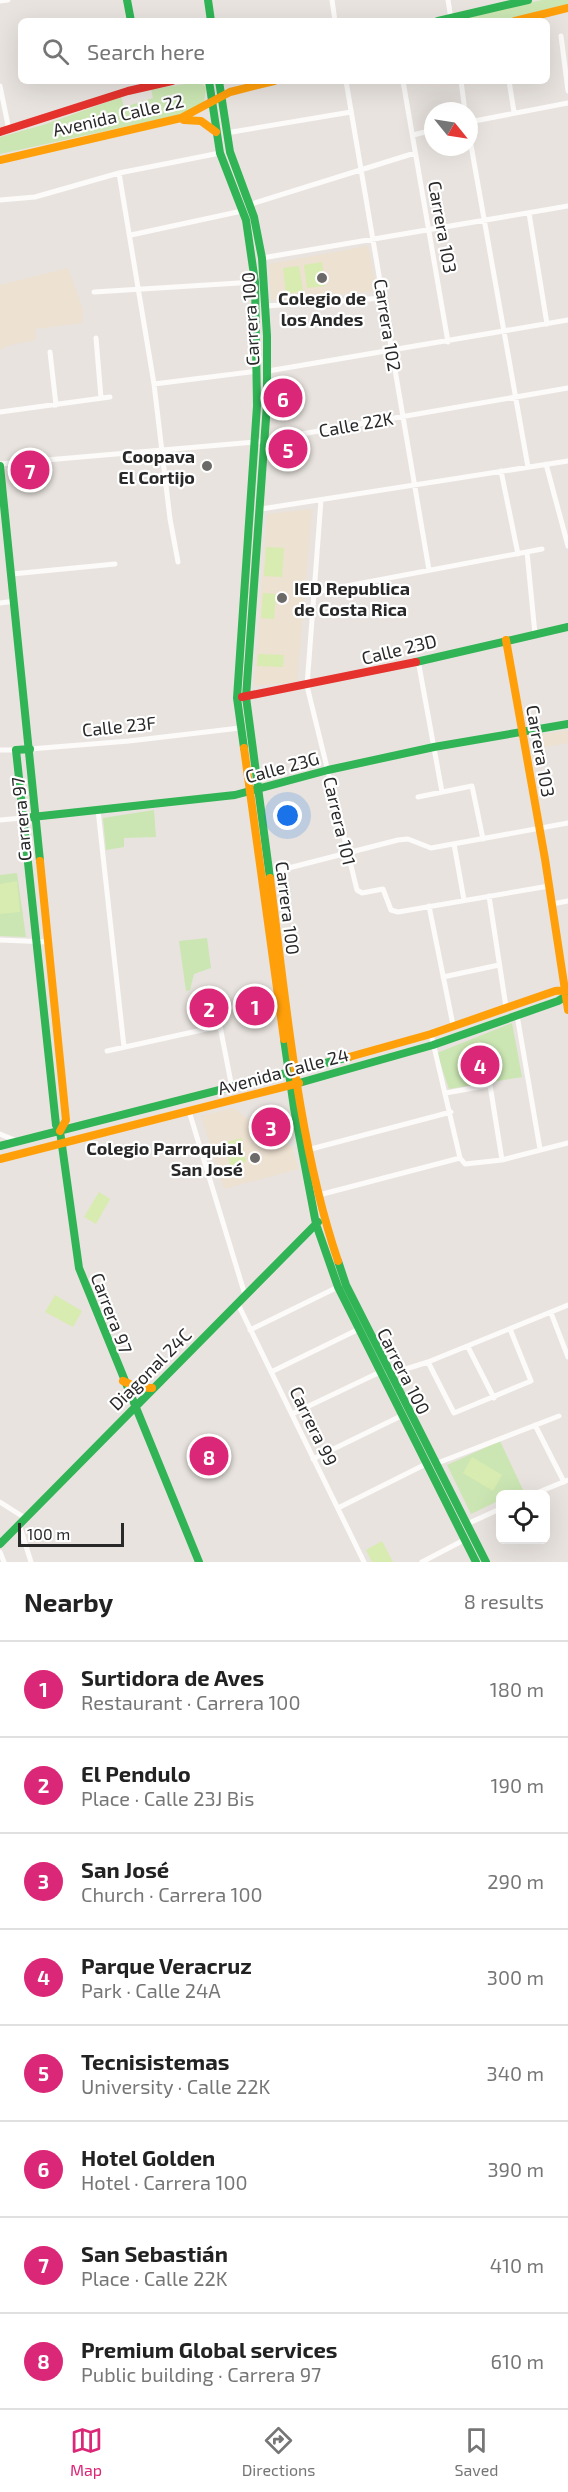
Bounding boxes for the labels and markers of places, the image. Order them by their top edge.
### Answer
marker: Colegio de los Andes [315,271,329,285]
place label: Colegio de los Andes [278,287,366,330]
pin: 6 [264,376,302,420]
pin: 5 [268,426,308,472]
place label: Coopava El Cortijo [118,445,195,488]
pin: 7 [10,448,50,492]
marker: Coopava El Cortijo [200,459,214,473]
place label: IED Republica de Costa Rica [294,577,410,620]
marker: IED Republica de Costa Rica [275,591,289,605]
pin: 1 [236,984,274,1028]
pin: 2 [190,986,228,1030]
pin: 4 [460,1042,500,1088]
pin: 3 [252,1104,290,1150]
place label: Colegio Parroquial San José [86,1137,243,1180]
marker: Colegio Parroquial San José [248,1151,262,1165]
pin: 8 [190,1434,228,1478]

